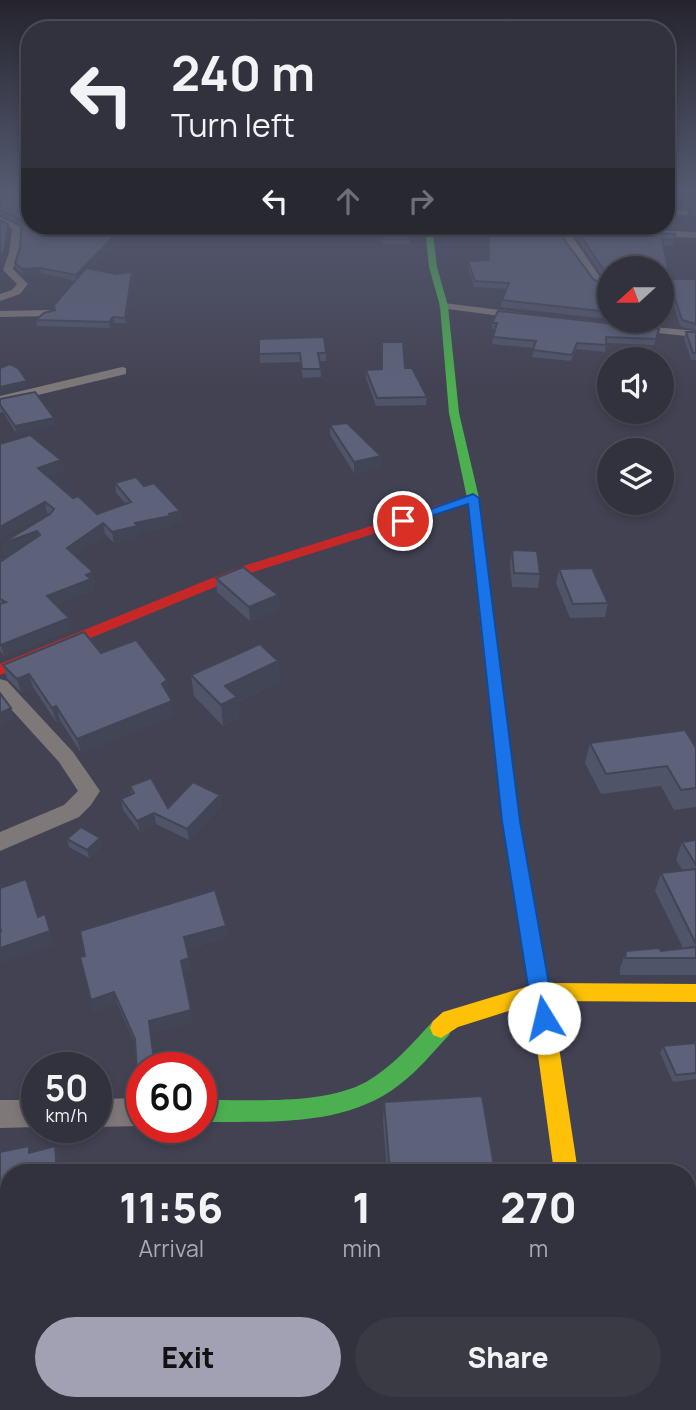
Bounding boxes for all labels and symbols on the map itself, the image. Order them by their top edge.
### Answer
north arrow [597,256,674,332]
pin [373,491,433,551]
position arrow [507,981,581,1055]
speed limit sign: 60 [126,1052,217,1143]

